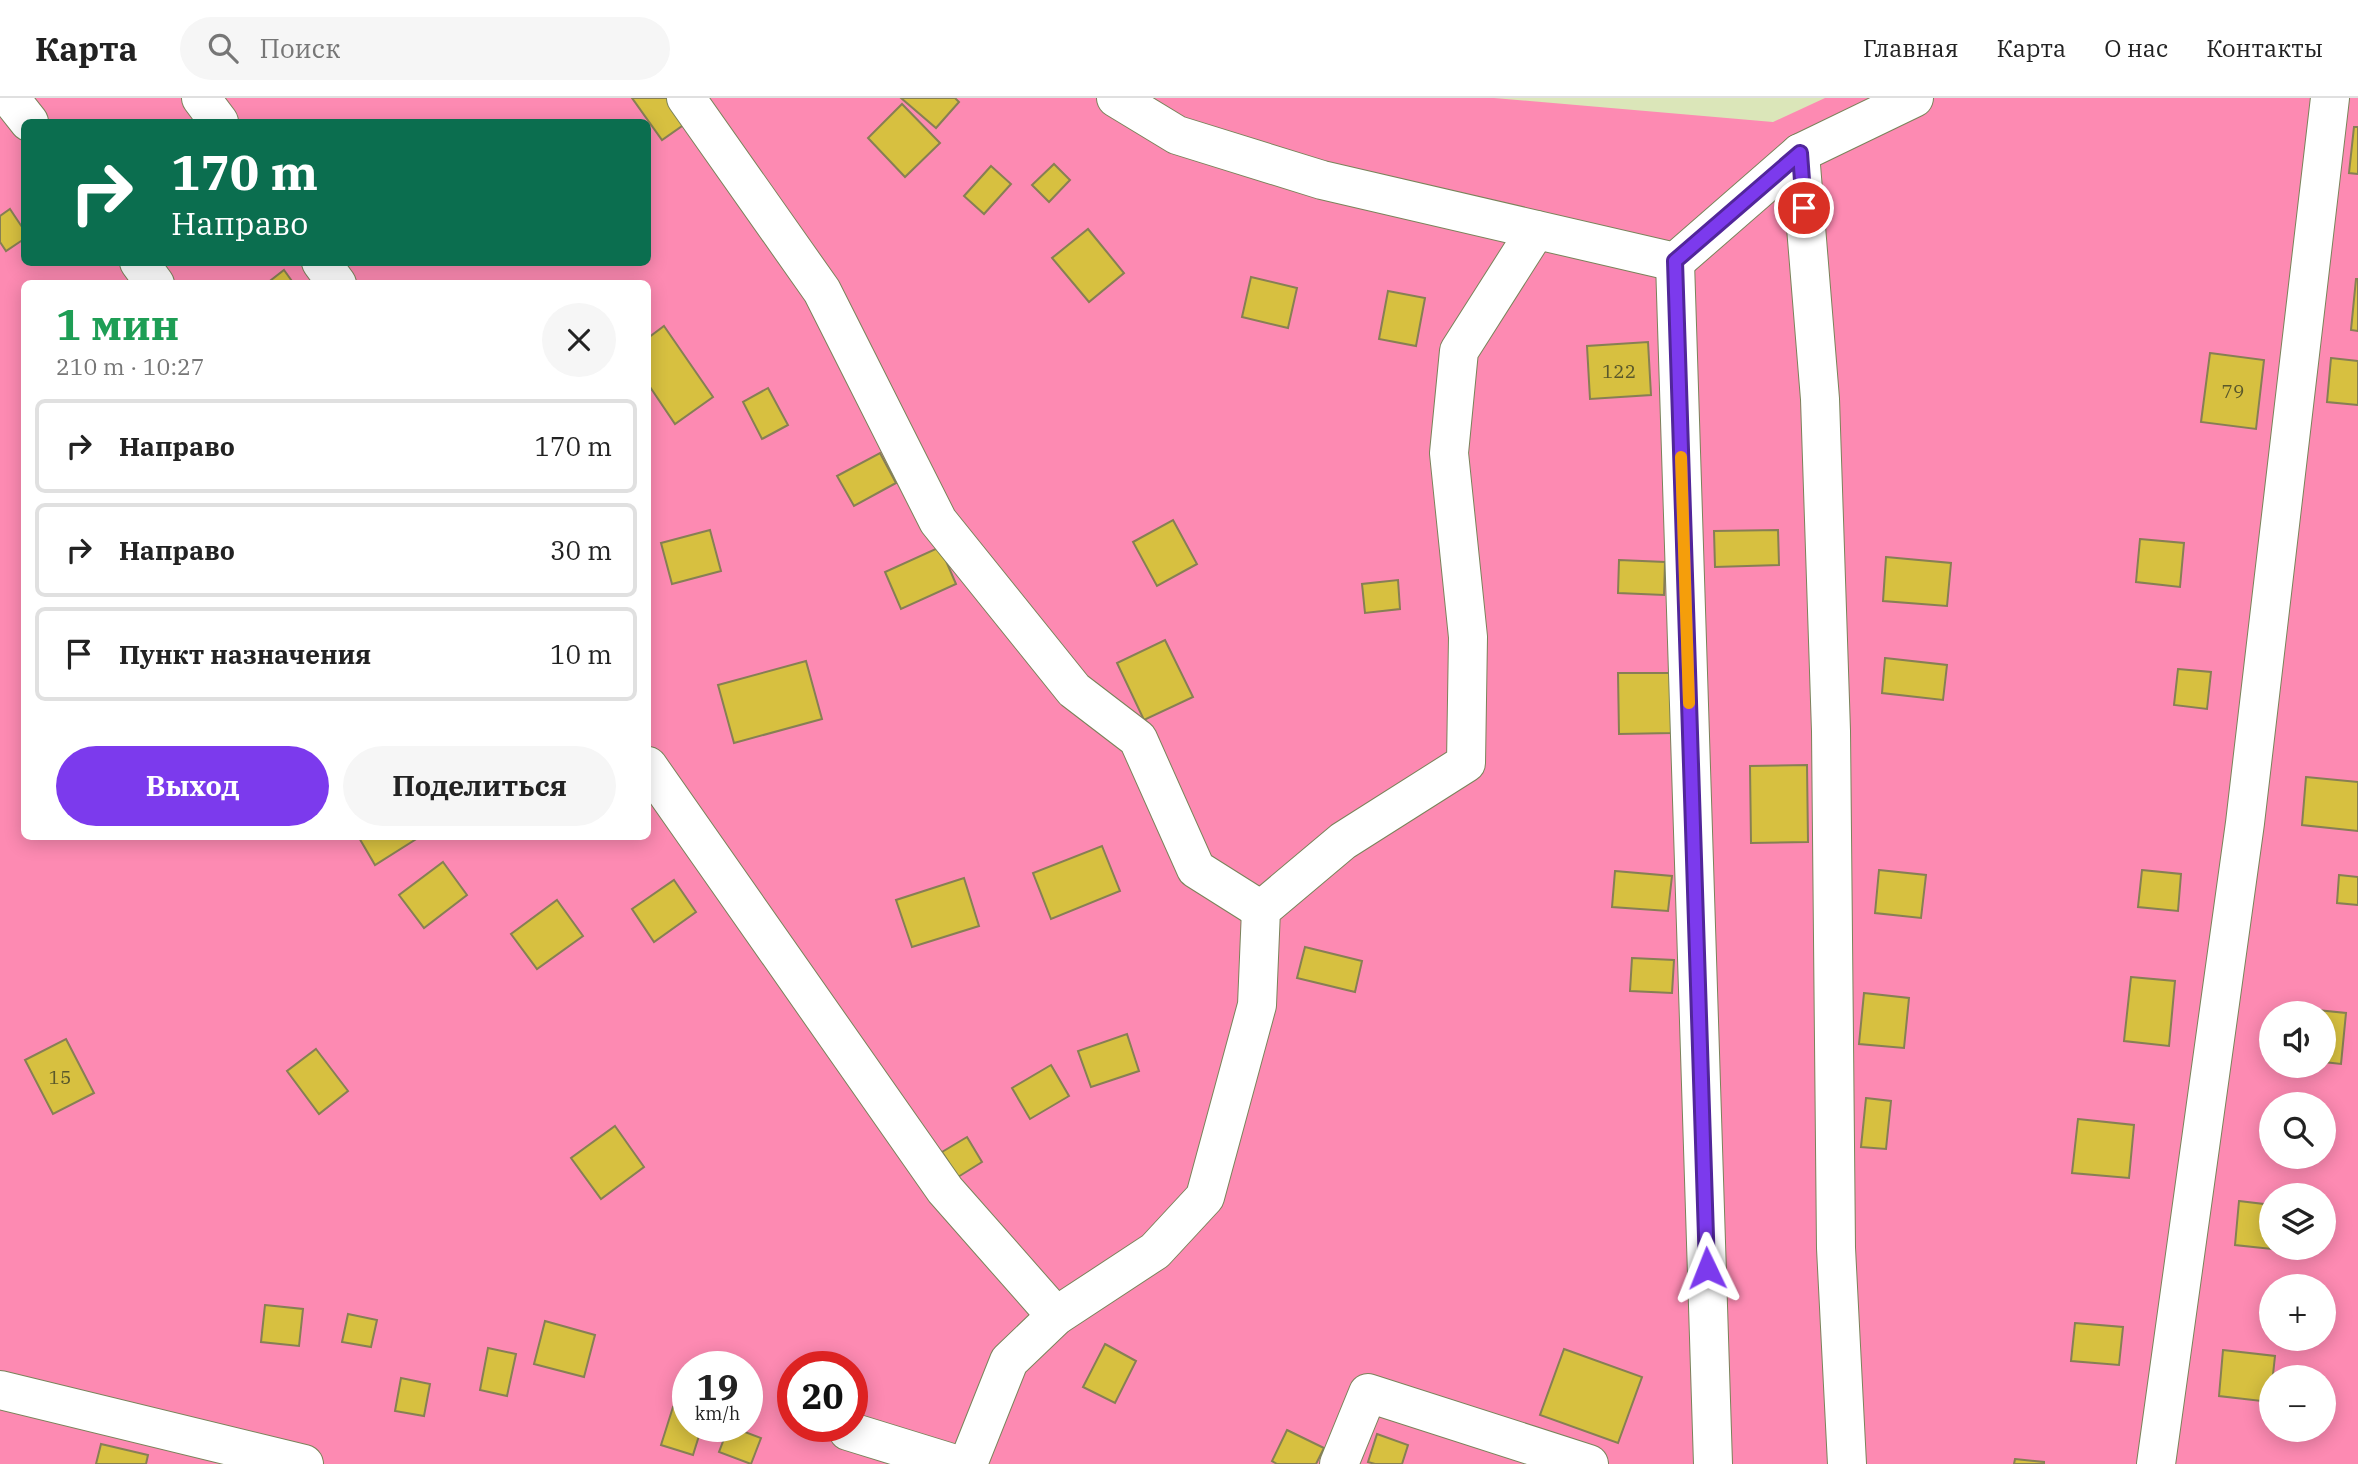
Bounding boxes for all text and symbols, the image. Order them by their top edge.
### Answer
search box [180,17,670,80]
text: Карта [35,27,138,70]
icon: search [204,29,242,67]
text: Поиск [260,31,340,65]
text: Главная [1863,32,1959,64]
text: Карта [1997,32,2066,64]
text: О нас [2104,32,2168,64]
text: Контакты [2206,32,2323,64]
text: 170 m [171,140,318,203]
icon: right [56,147,147,238]
pin [1774,178,1834,238]
icon: arrive [1785,189,1823,227]
text: Направо [171,202,308,244]
text: 1 мин [56,297,179,352]
button: close [542,303,616,377]
text: 210 m · 10:27 [56,351,205,381]
house number: 122 [1602,359,1636,383]
house number: 79 [2222,379,2244,403]
icon: right [60,427,98,465]
text: Направо [119,429,235,463]
text: 170 m [534,429,612,463]
icon: right [60,531,98,569]
text: Направо [119,533,235,567]
text: 30 m [550,533,612,567]
icon: arrive [60,635,98,673]
text: Пункт назначения [119,637,371,671]
text: 10 m [550,637,612,671]
button: Выход [56,746,329,826]
button: Поделиться [343,746,616,826]
map controls [2259,1001,2336,1442]
button: sound [2259,1001,2336,1078]
house number: 15 [49,1065,71,1089]
button: search [2259,1092,2336,1169]
button: layers [2259,1183,2336,1260]
position arrow [1670,1231,1744,1305]
button: + [2259,1274,2336,1351]
speed limit sign: 20 [777,1351,868,1442]
text: 19 [696,1364,739,1410]
button: − [2259,1365,2336,1442]
text: km/h [695,1402,740,1425]

